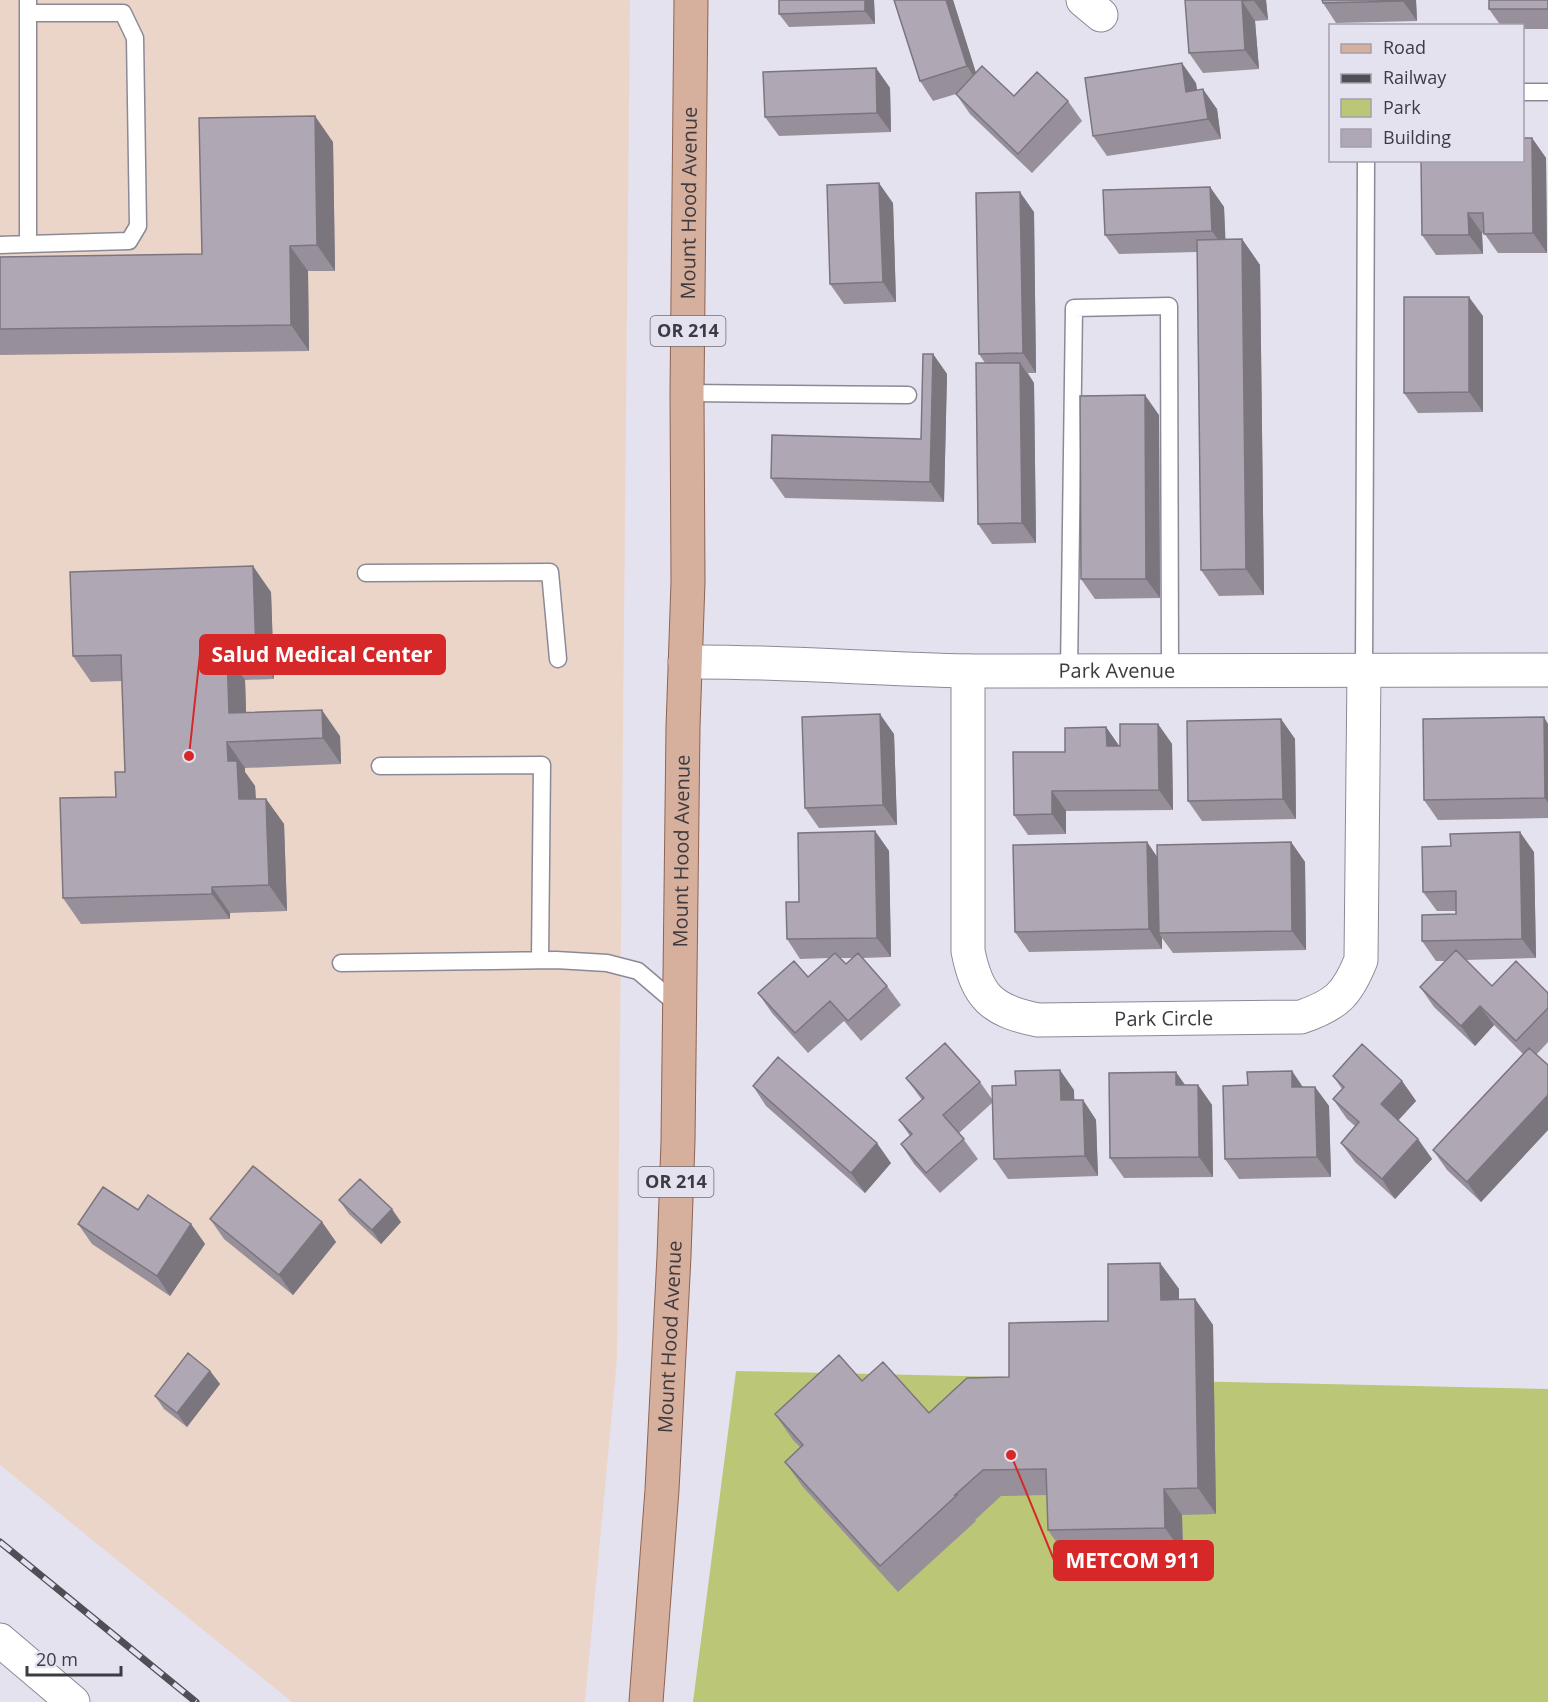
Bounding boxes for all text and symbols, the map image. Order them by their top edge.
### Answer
legend [1329,24,1524,162]
text: Road [1383,35,1426,59]
text: Railway [1383,65,1447,89]
text: Park [1383,95,1421,119]
street label: Mount Hood Avenue [674,107,703,300]
text: Building [1383,125,1451,149]
road number: OR 214 [650,316,726,346]
callout: Salud Medical Center [200,635,445,674]
text: Salud Medical Center [211,640,433,668]
street label: Park Avenue [1058,657,1175,684]
street label: Mount Hood Avenue [666,754,696,948]
street label: Park Circle [1114,1004,1213,1032]
road number: OR 214 [638,1167,714,1197]
street label: Mount Hood Avenue [651,1240,688,1434]
callout: METCOM 911 [1054,1541,1213,1580]
text: METCOM 911 [1065,1546,1201,1574]
scale bar [27,1639,122,1677]
text: 20 m [36,1647,78,1671]

